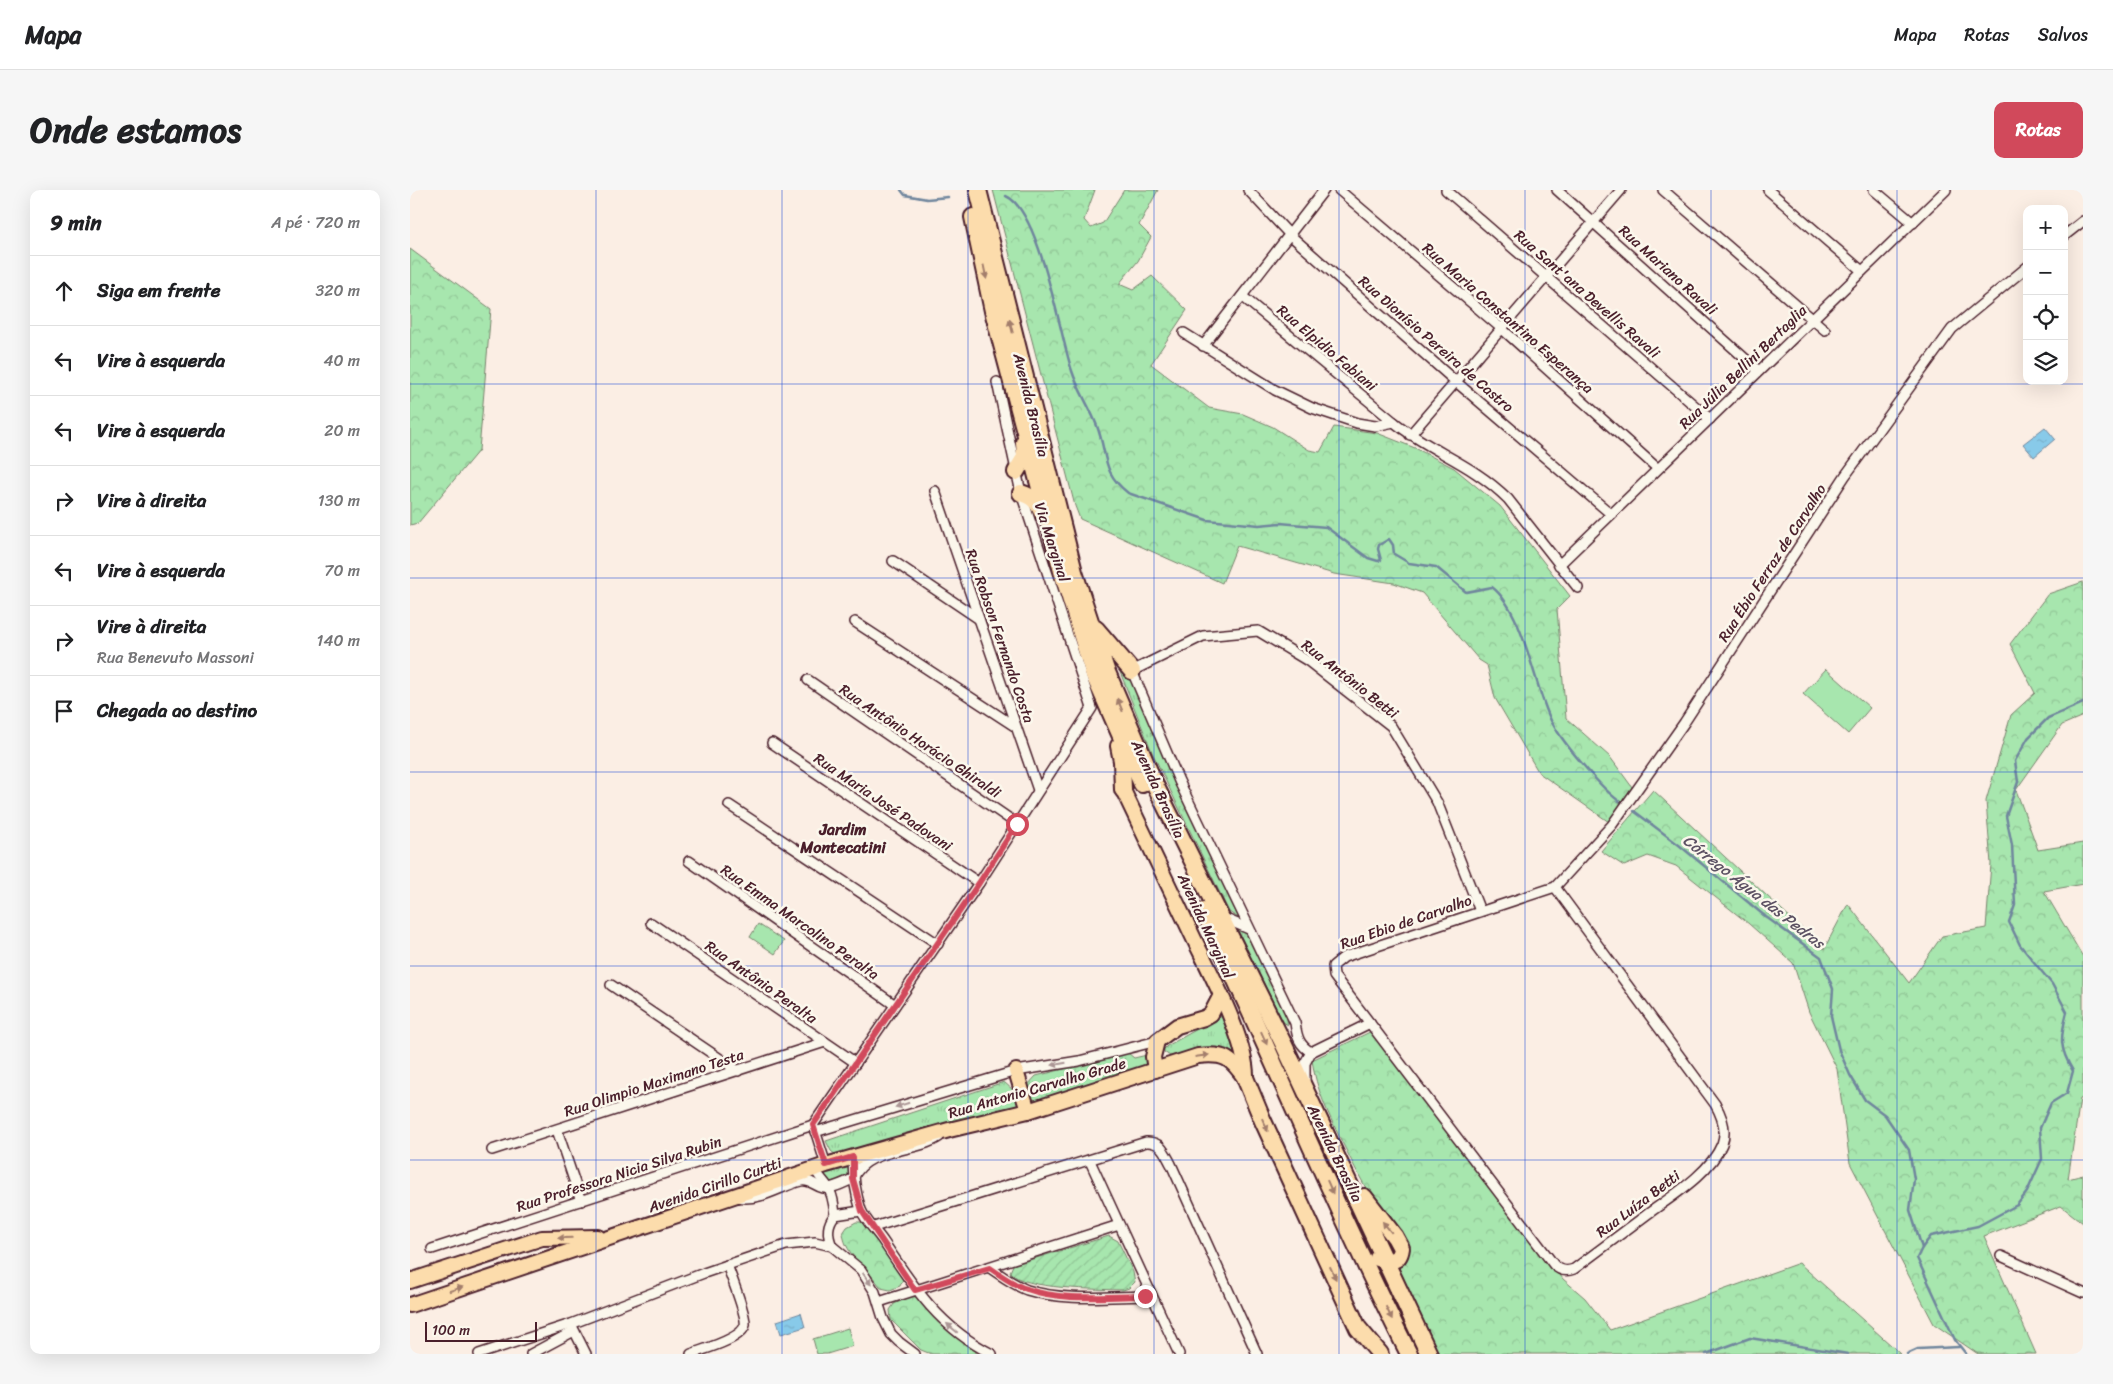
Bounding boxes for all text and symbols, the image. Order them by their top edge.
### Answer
text: Mapa [25,14,81,56]
text: Mapa [1894,19,1936,51]
text: Rotas [1964,19,2010,51]
text: Salvos [2038,19,2088,51]
text: Onde estamos [30,99,241,161]
button: Rotas [1994,102,2083,158]
text: 9 min [50,204,102,242]
map controls [2023,205,2068,385]
button: + [2023,205,2068,250]
text: A pé · 720 m [271,208,360,237]
street label: Rua Mariano Ravali [1613,218,1724,322]
street label: Rua Sant'ana Devellis Ravali [1508,223,1667,366]
street label: Rua Maria Constantino Esperança [1416,236,1600,401]
button: − [2023,250,2068,295]
one-way arrow [981,264,989,279]
street label: Rua Dionísio Pereira de Castro [1352,269,1520,419]
text: Siga em frente [97,274,220,307]
text: 320 m [315,276,360,305]
icon: ahead [50,277,78,305]
button: locate [2023,295,2068,340]
street label: Rua Elpidio Fabiani [1271,298,1384,399]
street label: Rua Júlia Bellini Bertaglia [1673,298,1814,435]
one-way arrow [1007,319,1015,334]
button: layers [2023,340,2068,385]
text: Vire à esquerda [97,344,225,377]
text: 40 m [323,346,360,375]
icon: left [50,347,78,375]
street label: Avenida Brasília [1005,349,1057,460]
text: Vire à esquerda [97,414,225,447]
text: 20 m [324,416,360,445]
icon: left [50,417,78,445]
street label: Rua Ébio Ferraz de Carvalho [1711,478,1833,647]
text: Vire à direita [97,484,206,517]
text: 130 m [318,486,360,515]
icon: right [50,487,78,515]
street label: Via Marginal [1027,499,1077,586]
street label: Rua Robson Fernando Costa [958,545,1042,727]
text: Vire à esquerda [97,554,225,587]
text: 70 m [324,556,360,585]
icon: left [50,557,78,585]
text: Vire à direita [97,610,206,643]
text: 140 m [317,626,360,655]
icon: right [50,627,78,655]
street label: Rua Antônio Betti [1296,633,1405,726]
text: Rua Benevuto Massoni [97,643,254,672]
street label: Rua Antônio Horácio Ghiraldi [834,677,1007,806]
text: Chegada ao destino [97,694,257,727]
icon: arrive [50,697,78,725]
one-way arrow [1116,697,1124,712]
street label: Avenida Brasília [1123,734,1192,843]
street label: Rua Maria José Padovani [808,746,958,859]
route start [1006,813,1029,836]
district label: Jardim Montecatini [799,815,887,862]
water label: Córrego Água das Pedras [1676,827,1833,958]
street label: Rua Emma Marcolino Peralta [715,857,885,987]
street label: Avenida Marginal [1170,868,1242,984]
street label: Rua Ebio de Carvalho [1337,887,1476,957]
street label: Rua Antônio Peralta [699,933,823,1031]
one-way arrow [1260,1031,1268,1045]
street label: Rua Olimpio Maximano Testa [561,1042,748,1124]
street label: Rua Antonio Carvalho Grade [945,1050,1129,1126]
one-way arrow [1194,1052,1210,1060]
one-way arrow [1050,1061,1066,1069]
street label: Avenida Brasília [1300,1099,1370,1207]
one-way arrow [894,1102,909,1110]
one-way arrow [1261,1118,1269,1132]
street label: Rua Professora Nicia Silva Rubin [513,1128,725,1220]
street label: Avenida Cirillo Curtti [644,1150,786,1220]
street label: Rua Luíza Betti [1590,1163,1686,1245]
one-way arrow [1327,1180,1335,1194]
one-way arrow [1381,1220,1392,1233]
one-way arrow [557,1234,573,1242]
one-way arrow [1329,1266,1337,1280]
one-way arrow [862,1272,872,1286]
one-way arrow [449,1285,464,1292]
route end [1134,1285,1157,1308]
one-way arrow [1385,1306,1393,1320]
text: 100 m [432,1318,470,1343]
scale bar [425,1319,538,1342]
one-way arrow [945,1322,958,1333]

